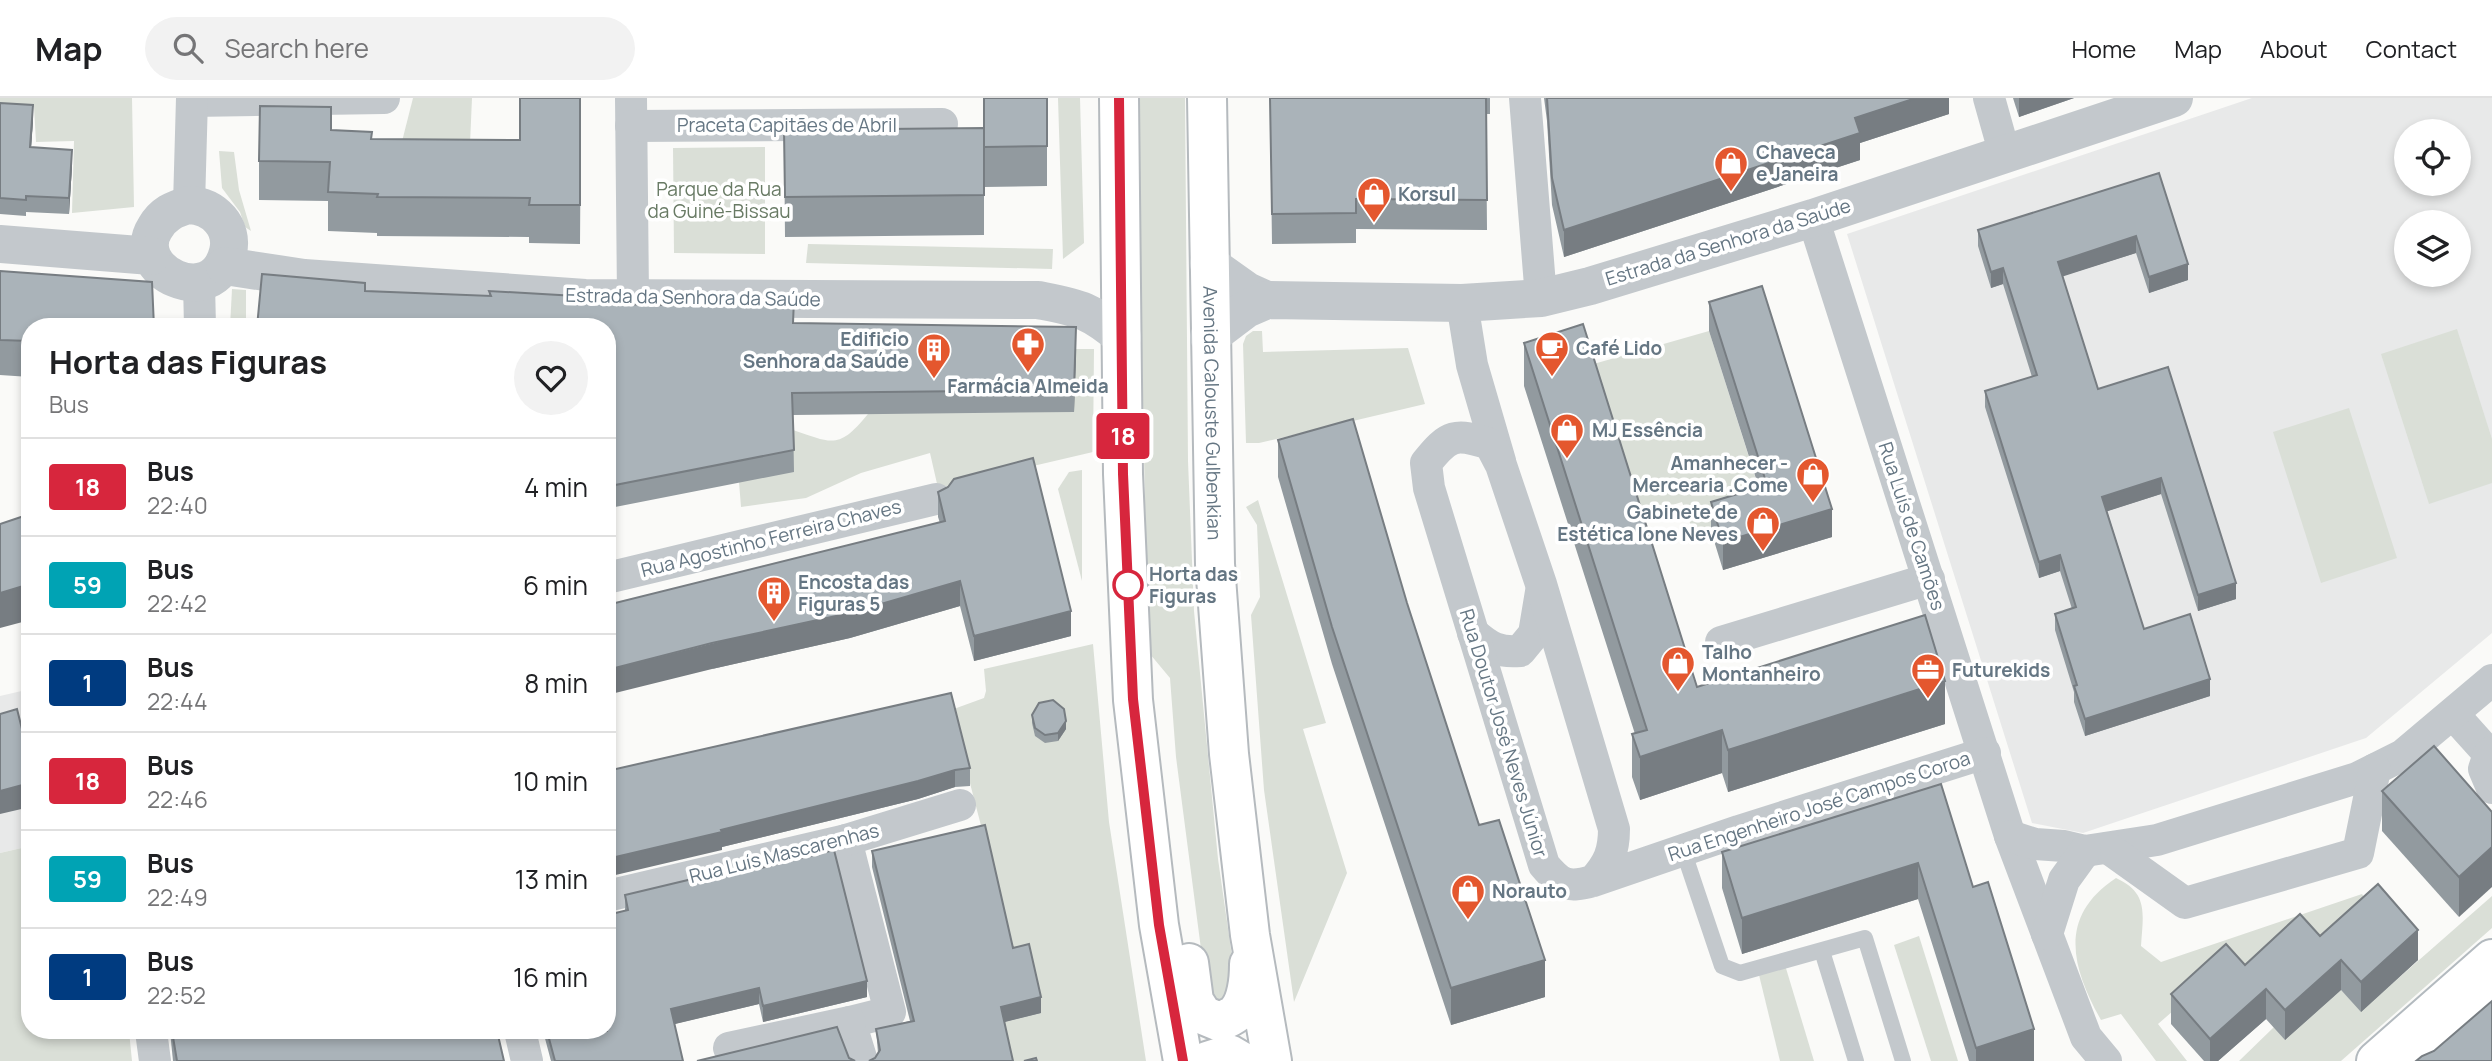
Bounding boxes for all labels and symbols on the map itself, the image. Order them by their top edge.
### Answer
street label: Praceta Capitães de Abril [677,112,897,138]
place label: Chaveca e Janeira [1756,139,1838,187]
shop icon: Chaveca e Janeira [1712,144,1750,193]
shop icon: Korsul [1355,175,1393,224]
park label: Parque da Rua da Guiné-Bissau [648,176,790,224]
place label: Korsul [1398,181,1456,207]
street label: Estrada da Senhora da Saúde [1602,192,1854,292]
street label: Estrada da Senhora da Saúde [565,282,821,312]
street label: Avenida Calouste Gulbenkian [1197,286,1228,540]
pharmacy icon: Farmácia Almeida [1009,325,1047,374]
place label: Edificio Senhora da Saúde [743,326,909,374]
cafe icon: Café Lido [1533,329,1571,378]
building icon: Edificio Senhora da Saúde [915,331,953,380]
place label: Café Lido [1576,335,1662,361]
place label: Farmácia Almeida [947,373,1109,399]
shop icon: MJ Essência [1548,411,1586,460]
line badge: 18 [1092,413,1154,459]
place label: MJ Essência [1592,417,1703,443]
street label: Rua Luís de Camões [1873,439,1951,613]
place label: Amanhecer - Mercearia .Come [1633,450,1788,498]
shop icon: Amanhecer - Mercearia .Come [1794,455,1832,504]
street label: Rua Agostinho Ferreira Chaves [638,493,904,583]
place label: Gabinete de Estética Ione Neves [1557,499,1738,547]
shop icon: Gabinete de Estética Ione Neves [1744,504,1782,553]
place label: Horta das Figuras [1149,561,1238,609]
place label: Encosta das Figuras 5 [798,569,909,617]
marker: Horta das Figuras [1113,570,1143,600]
building icon: Encosta das Figuras 5 [755,574,793,623]
street label: Rua Doutor José Neves Júnior [1454,606,1554,861]
place label: Talho Montanheiro [1702,639,1821,687]
shop icon: Talho Montanheiro [1659,644,1697,693]
office icon: Futurekids [1909,651,1947,700]
place label: Futurekids [1952,657,2050,683]
street label: Rua Engenheiro José Campos Coroa [1665,745,1973,867]
street label: Rua Luís Mascarenhas [686,817,882,889]
shop icon: Norauto [1449,872,1487,921]
place label: Norauto [1492,878,1567,904]

